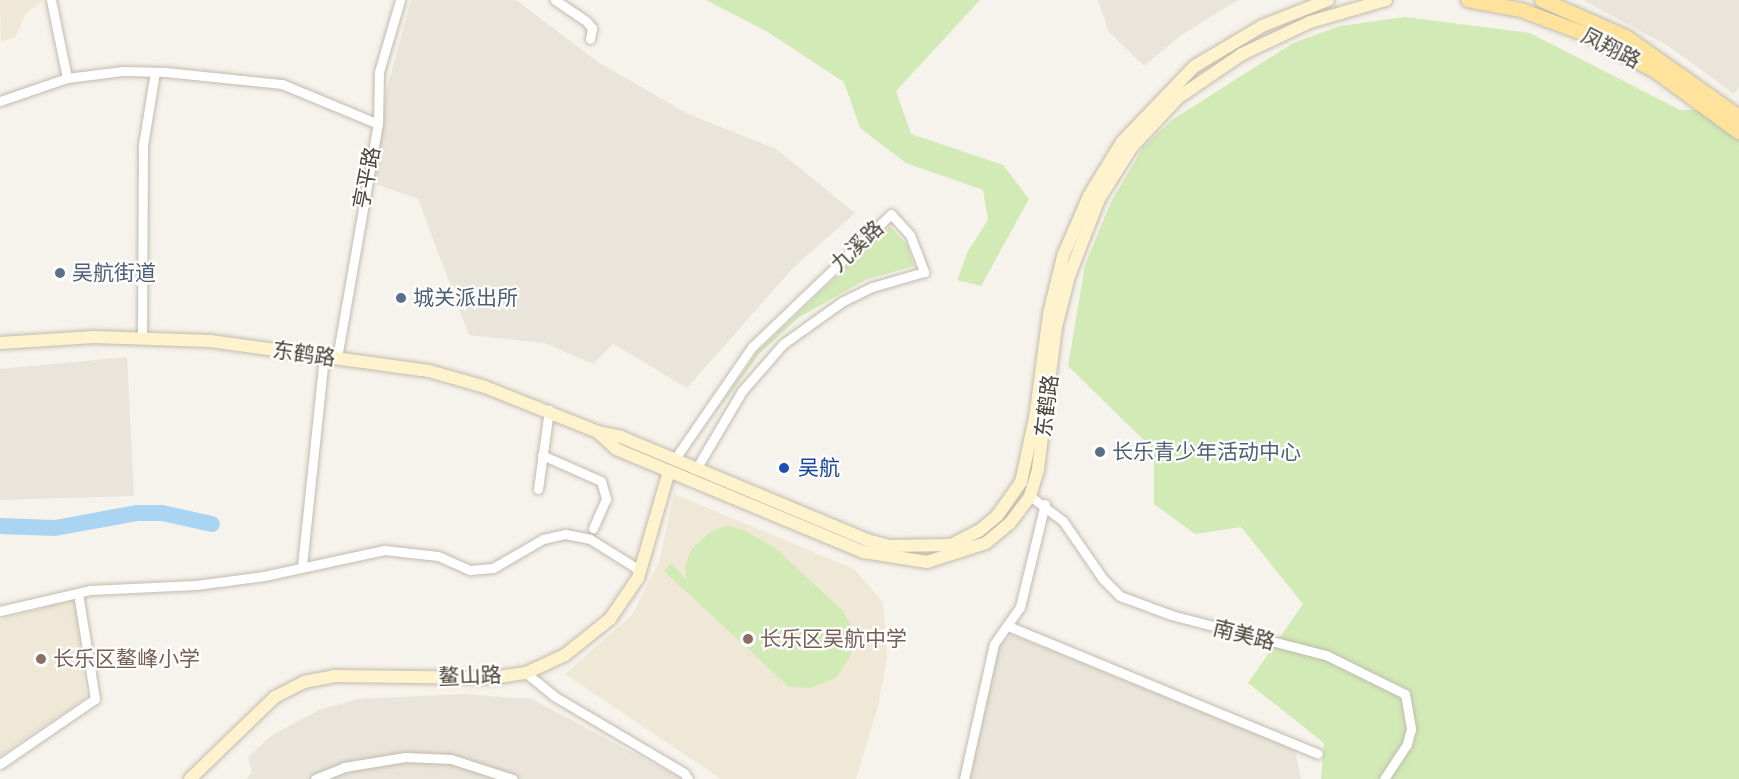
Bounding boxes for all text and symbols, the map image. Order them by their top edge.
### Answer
street label: 凤翔路 [1577,22,1645,74]
street label: 亨平路 [349,145,385,211]
street label: 九溪路 [825,215,889,277]
place label: 吴航街道 [72,260,156,286]
marker: 吴航街道 [53,266,67,280]
place label: 城关派出所 [413,285,518,311]
marker: 城关派出所 [394,291,408,305]
street label: 东鹤路 [271,337,337,371]
street label: 东鹤路 [1031,373,1063,439]
place label: 长乐青少年活动中心 [1112,439,1301,465]
marker: 长乐青少年活动中心 [1093,445,1107,459]
place label: 吴航 [798,455,840,481]
marker: 吴航 [775,459,793,477]
street label: 南美路 [1210,615,1278,655]
place label: 长乐区吴航中学 [760,626,907,652]
marker: 长乐区吴航中学 [741,632,755,646]
place label: 长乐区鳌峰小学 [53,646,200,672]
marker: 长乐区鳌峰小学 [34,652,48,666]
street label: 鳌山路 [438,662,502,690]

